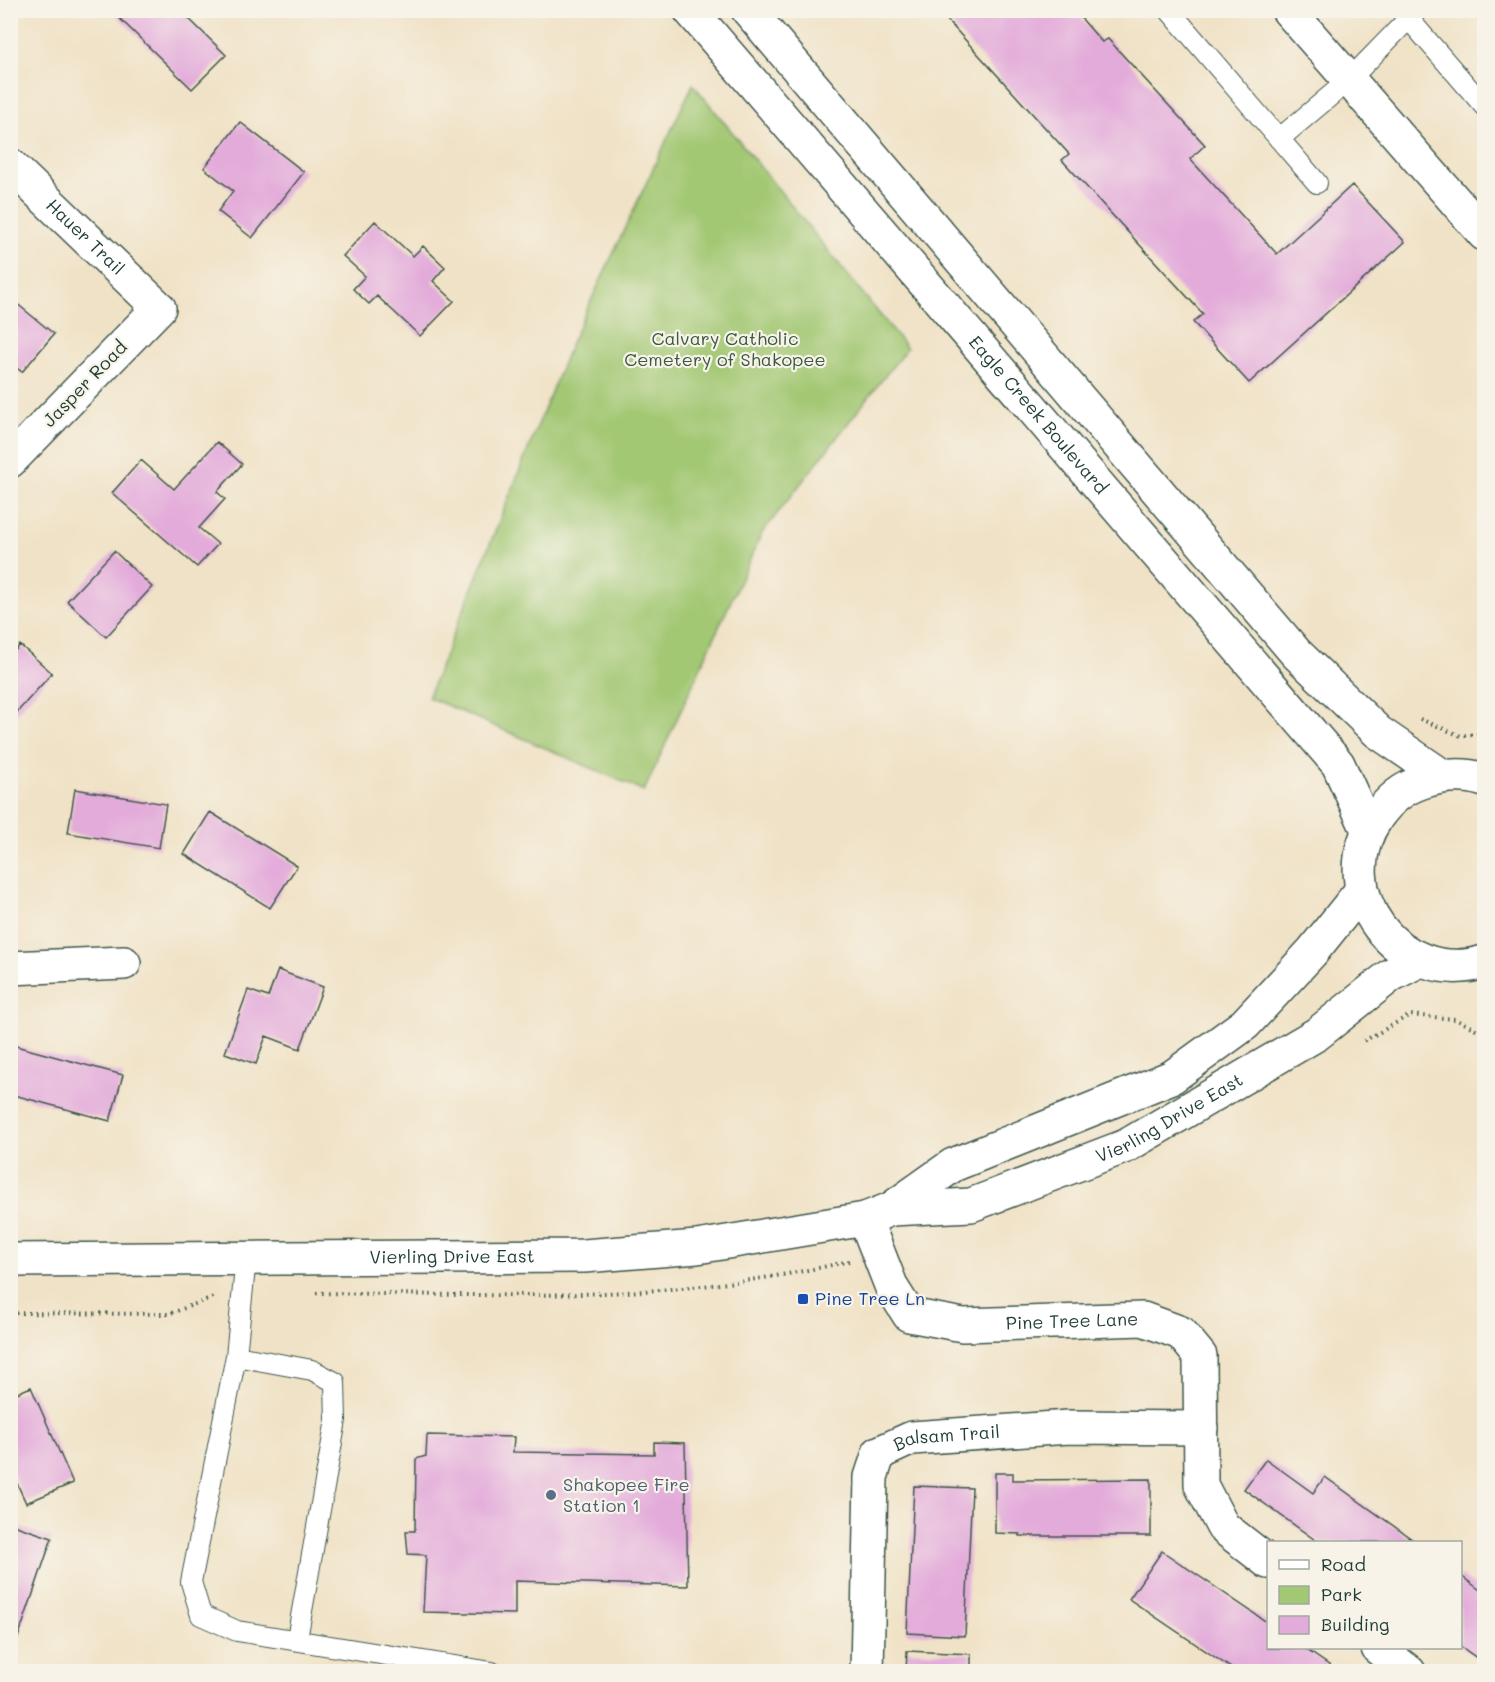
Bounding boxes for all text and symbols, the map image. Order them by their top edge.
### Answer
street label: Hauer Trail [41,193,130,280]
park label: Calvary Catholic Cemetery of Shakopee [624,326,826,371]
street label: Eagle Creek Boulevard [964,330,1114,499]
street label: Jasper Road [37,335,132,432]
street label: Vierling Drive East [1092,1067,1247,1167]
street label: Vierling Drive East [369,1243,535,1268]
place label: Pine Tree Ln [815,1286,925,1310]
marker: Pine Tree Ln [796,1292,810,1306]
street label: Pine Tree Lane [1005,1306,1139,1335]
street label: Balsam Trail [889,1419,1001,1456]
place label: Shakopee Fire Station 1 [563,1472,690,1517]
marker: Shakopee Fire Station 1 [544,1488,558,1502]
legend [1267,1541,1462,1649]
text: Road [1321,1552,1366,1576]
text: Park [1321,1582,1362,1606]
text: Building [1321,1612,1389,1636]

